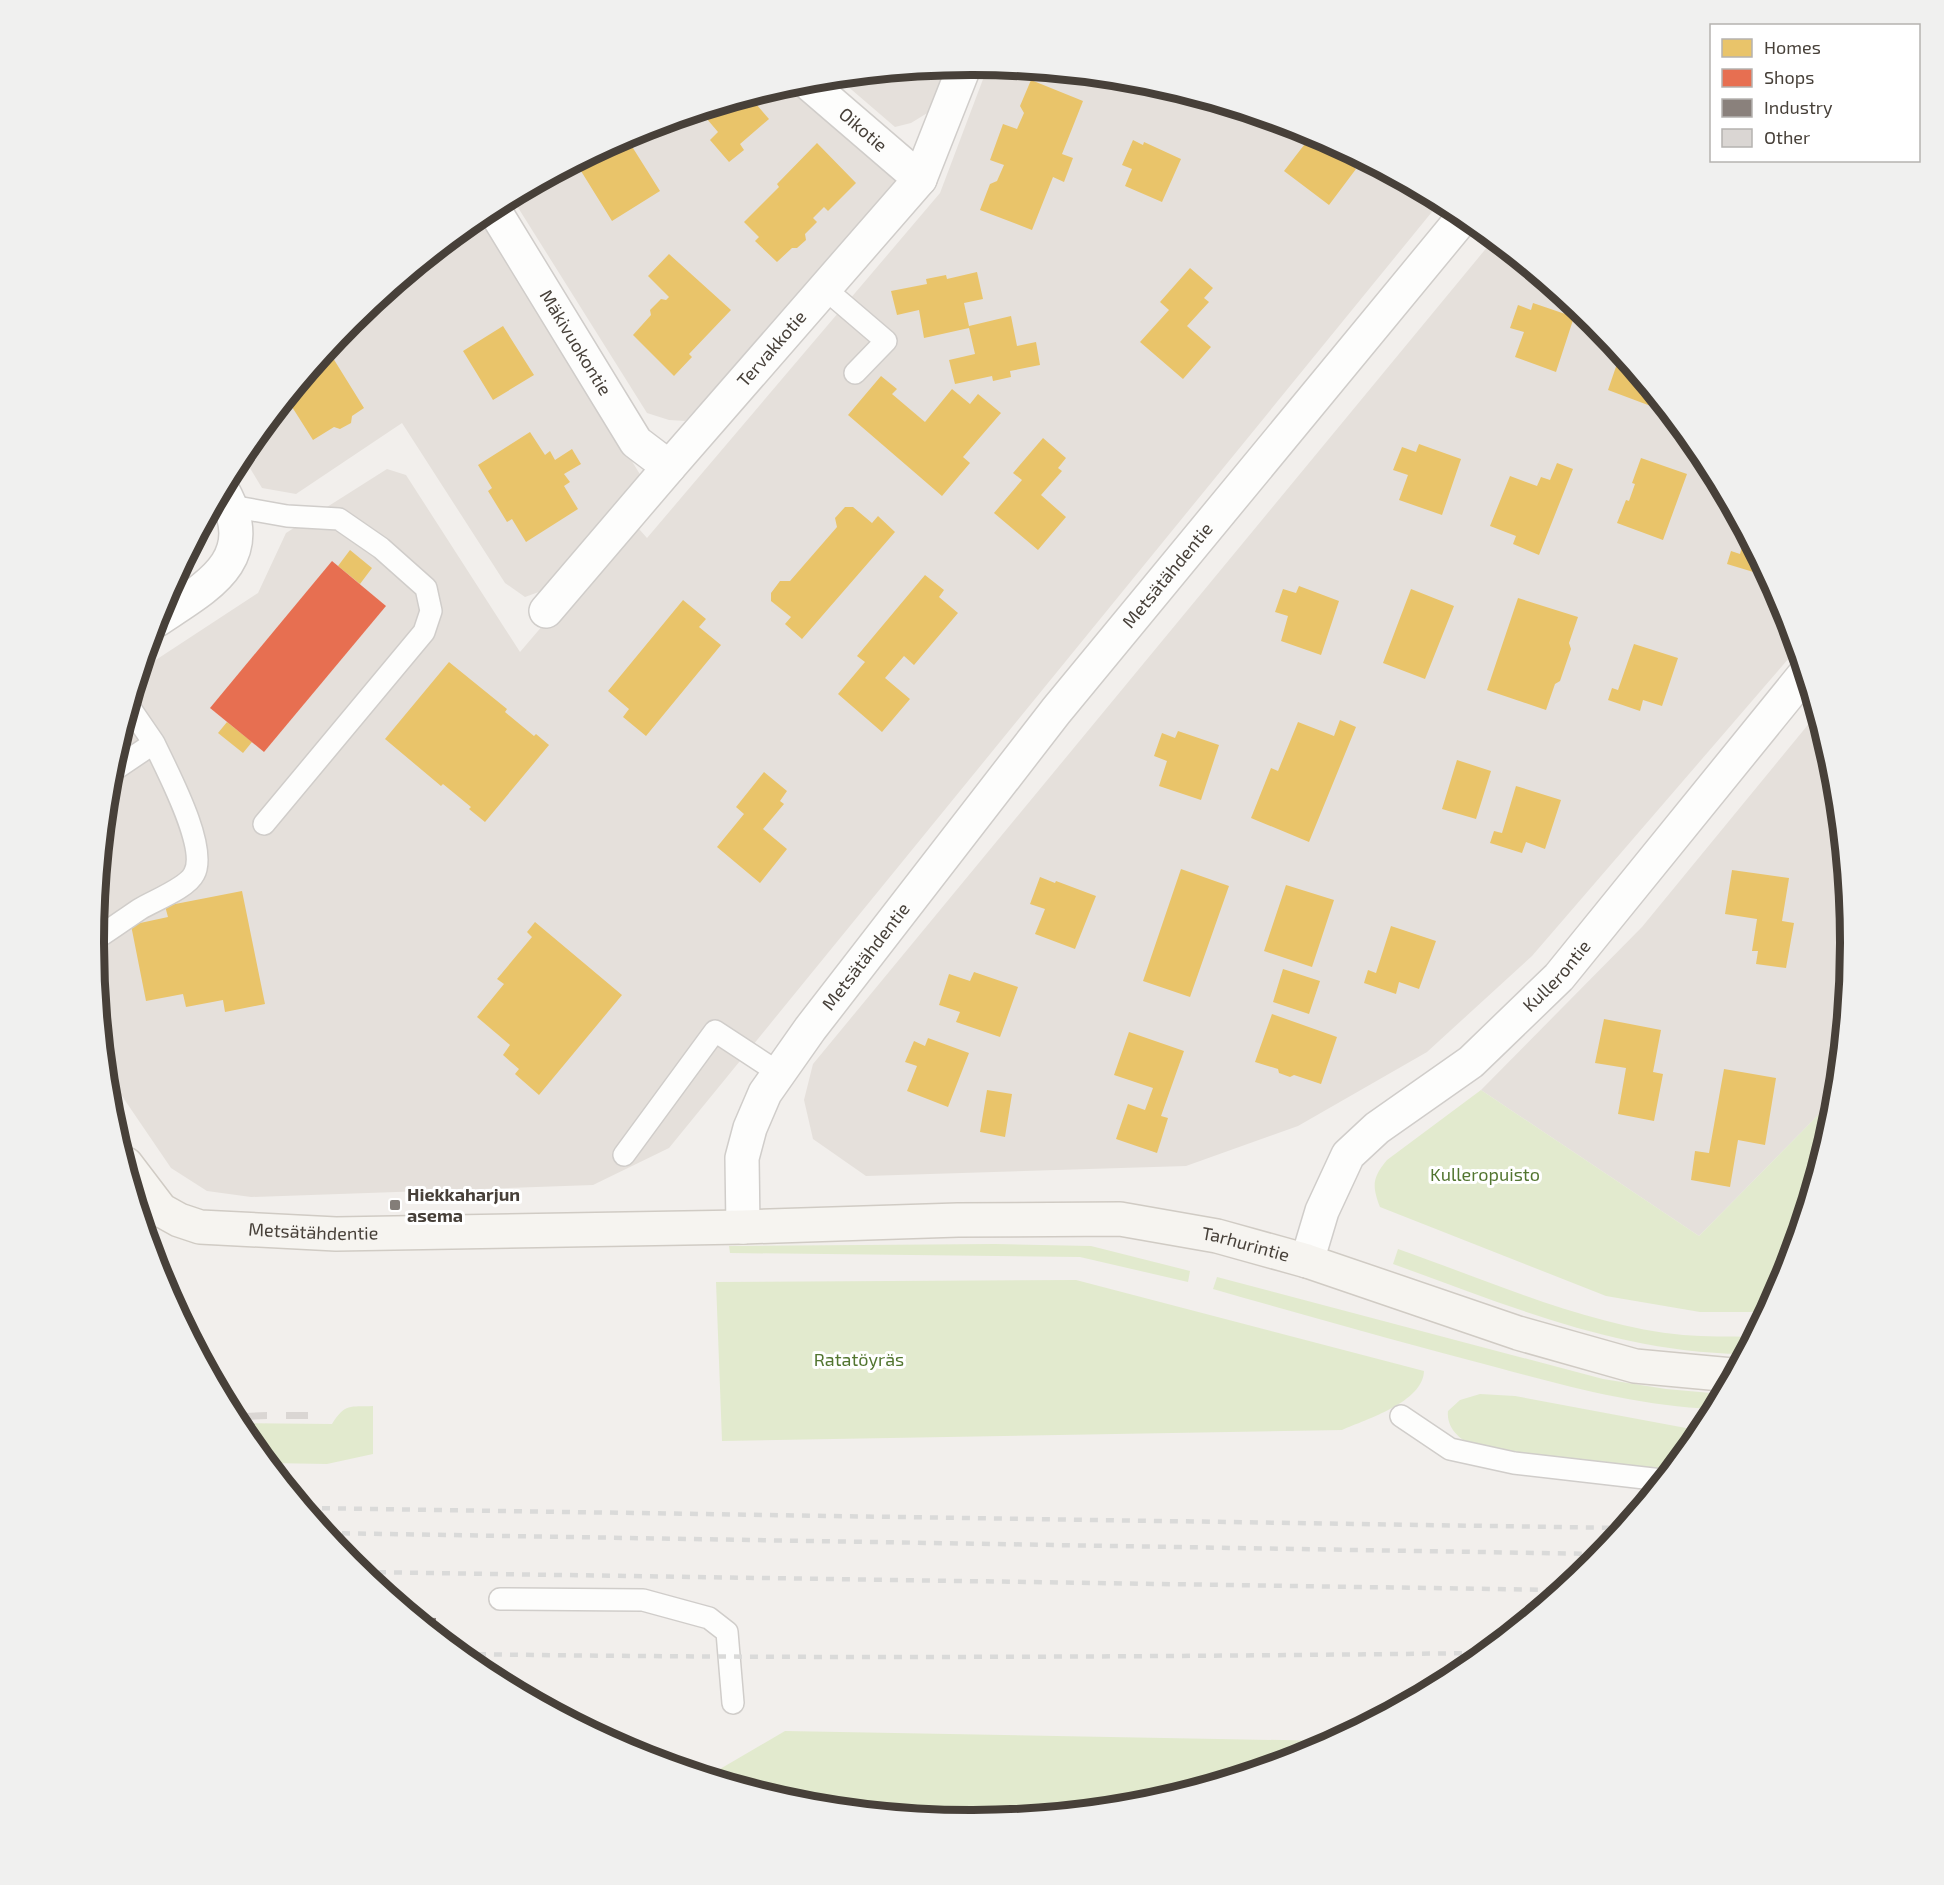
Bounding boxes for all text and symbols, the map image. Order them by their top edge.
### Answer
legend [1710,24,1920,162]
text: Homes [1764,36,1821,58]
text: Shops [1764,66,1814,88]
text: Industry [1764,96,1833,118]
street label: Oikotie [835,102,892,156]
text: Other [1764,126,1810,148]
street label: Mäkivuokontie [536,285,617,399]
street label: Tervakkotie [732,306,810,391]
street label: Metsätähdentie [1117,518,1217,632]
street label: Metsätähdentie [817,898,914,1014]
street label: Kullerontie [1518,935,1595,1016]
park label: Kulleropuisto [1430,1163,1540,1185]
place label: Hiekkaharjun asema [407,1183,520,1226]
marker: Hiekkaharjun asema [388,1198,402,1212]
street label: Metsätähdentie [248,1218,378,1244]
street label: Tarhurintie [1200,1222,1292,1266]
park label: Ratatöyräs [814,1348,904,1370]

